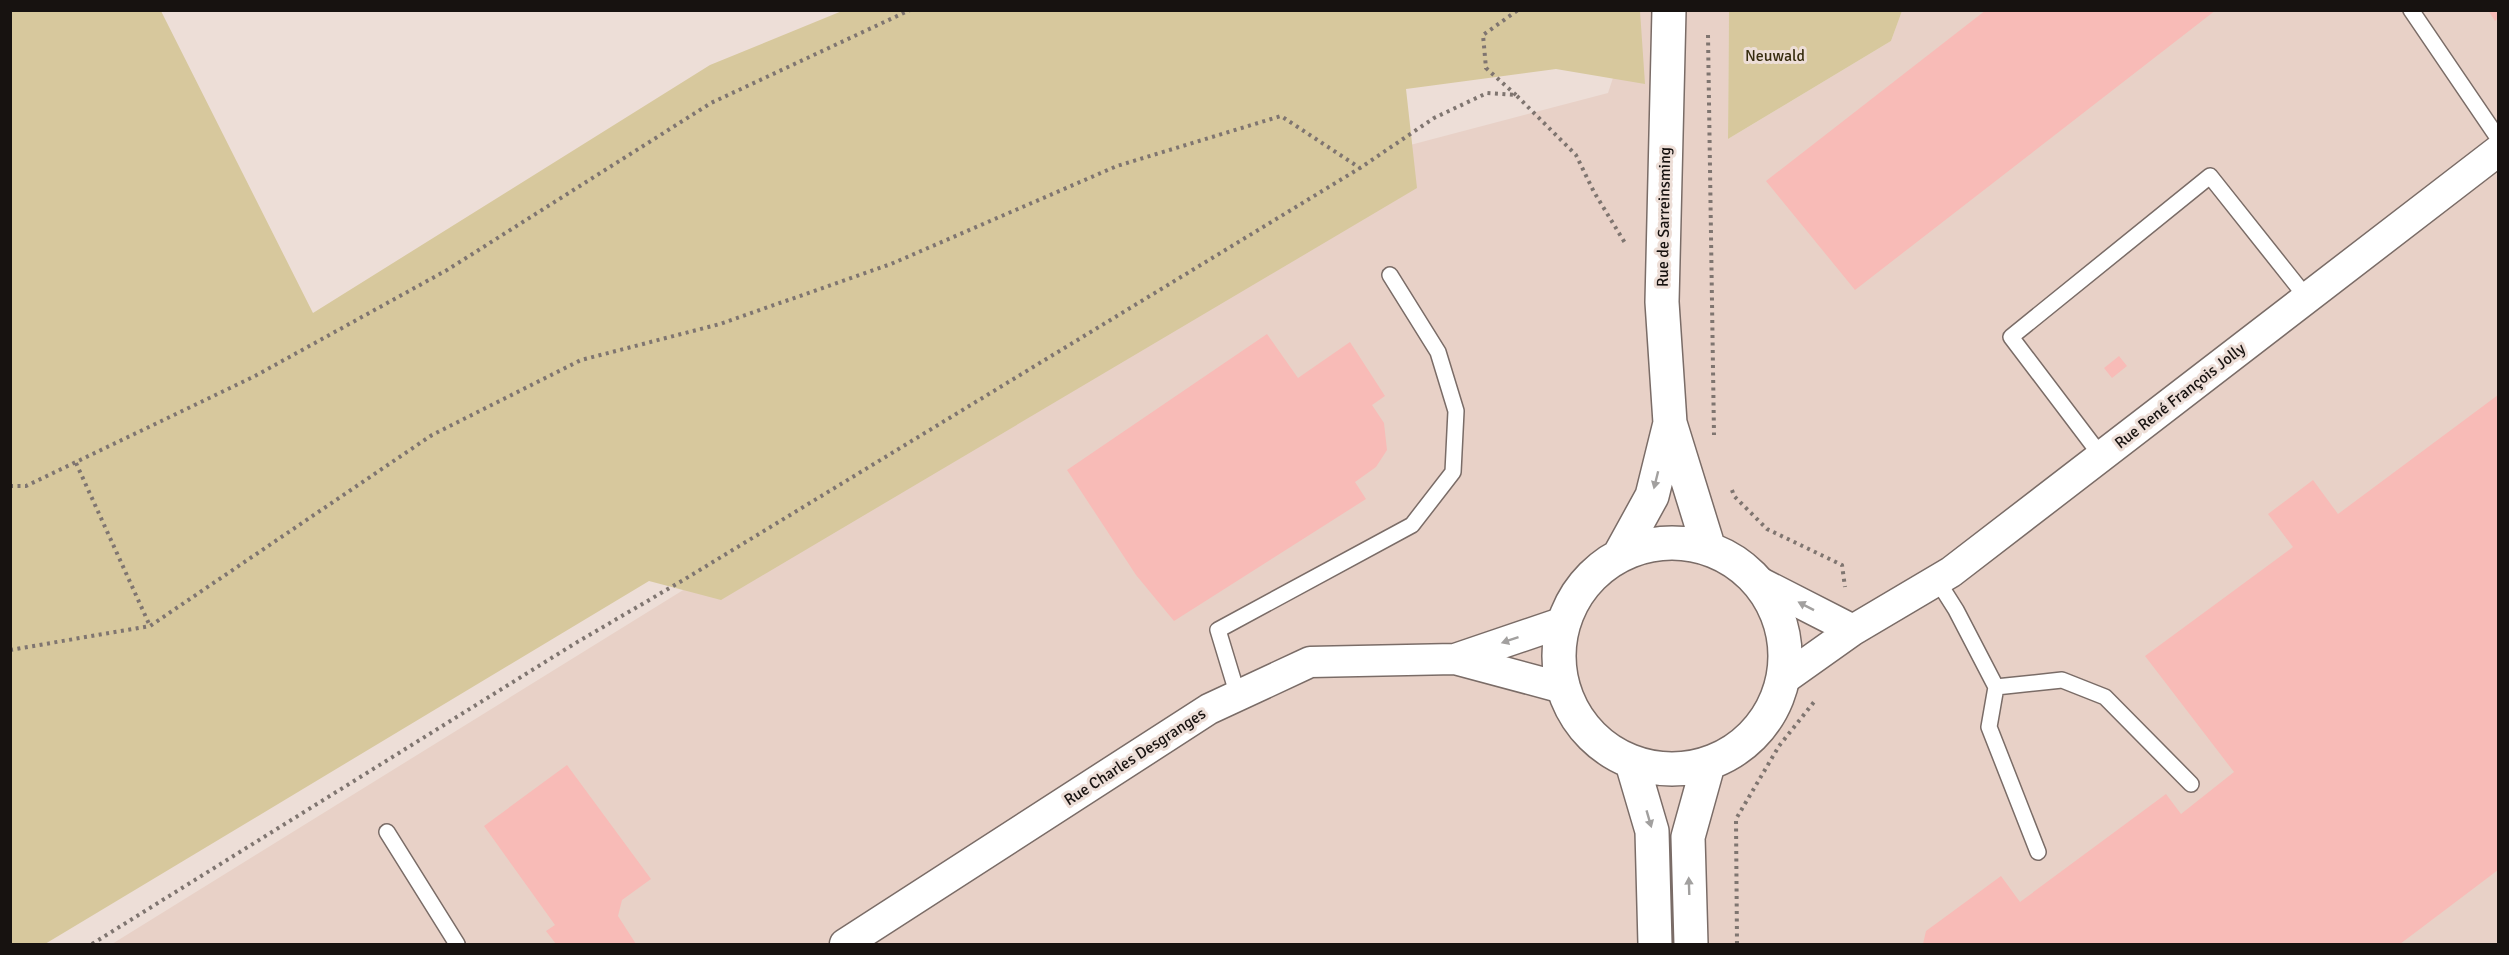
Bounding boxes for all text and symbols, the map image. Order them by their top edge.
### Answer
park label: Neuwald [1745,46,1805,66]
street label: Rue de Sarreinsming [1653,147,1675,287]
street label: Rue René François Jolly [2111,338,2250,453]
one-way arrow [1650,471,1660,489]
one-way arrow [1797,602,1814,611]
one-way arrow [1501,636,1519,646]
street label: Rue Charles Desgranges [1060,704,1210,810]
one-way arrow [1645,810,1654,828]
one-way arrow [1685,877,1694,896]

